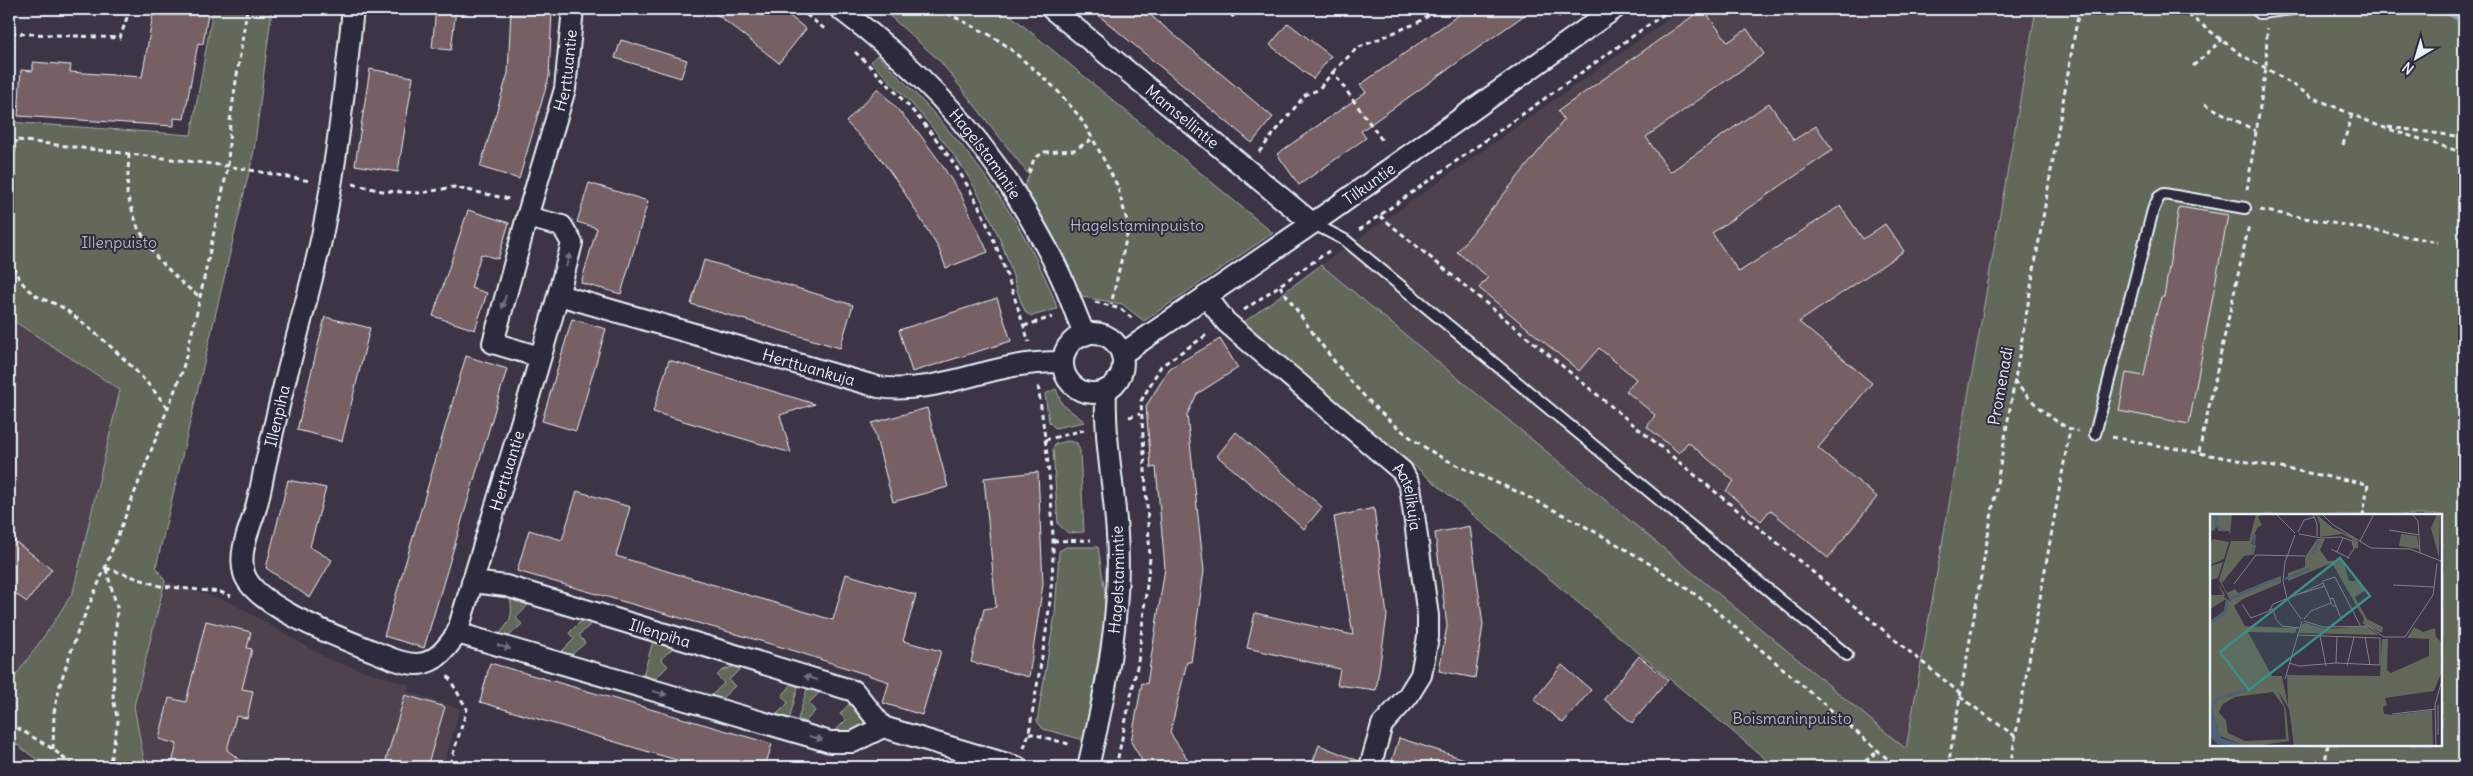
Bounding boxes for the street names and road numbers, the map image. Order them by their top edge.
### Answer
street label: Herttuantie [549,29,581,114]
street label: Mamsellintie [1142,80,1223,153]
street label: Hagelstamintie [945,104,1026,202]
street label: Tilkuntie [1339,158,1399,209]
street label: Herttuankuja [760,344,857,390]
street label: Promenadi [1983,345,2017,427]
street label: Illenpiha [260,383,294,449]
street label: Herttuantie [485,428,528,513]
street label: Aatelikuja [1389,458,1426,532]
street label: Hagelstamintie [1104,525,1128,635]
street label: Illenpiha [627,614,693,652]

